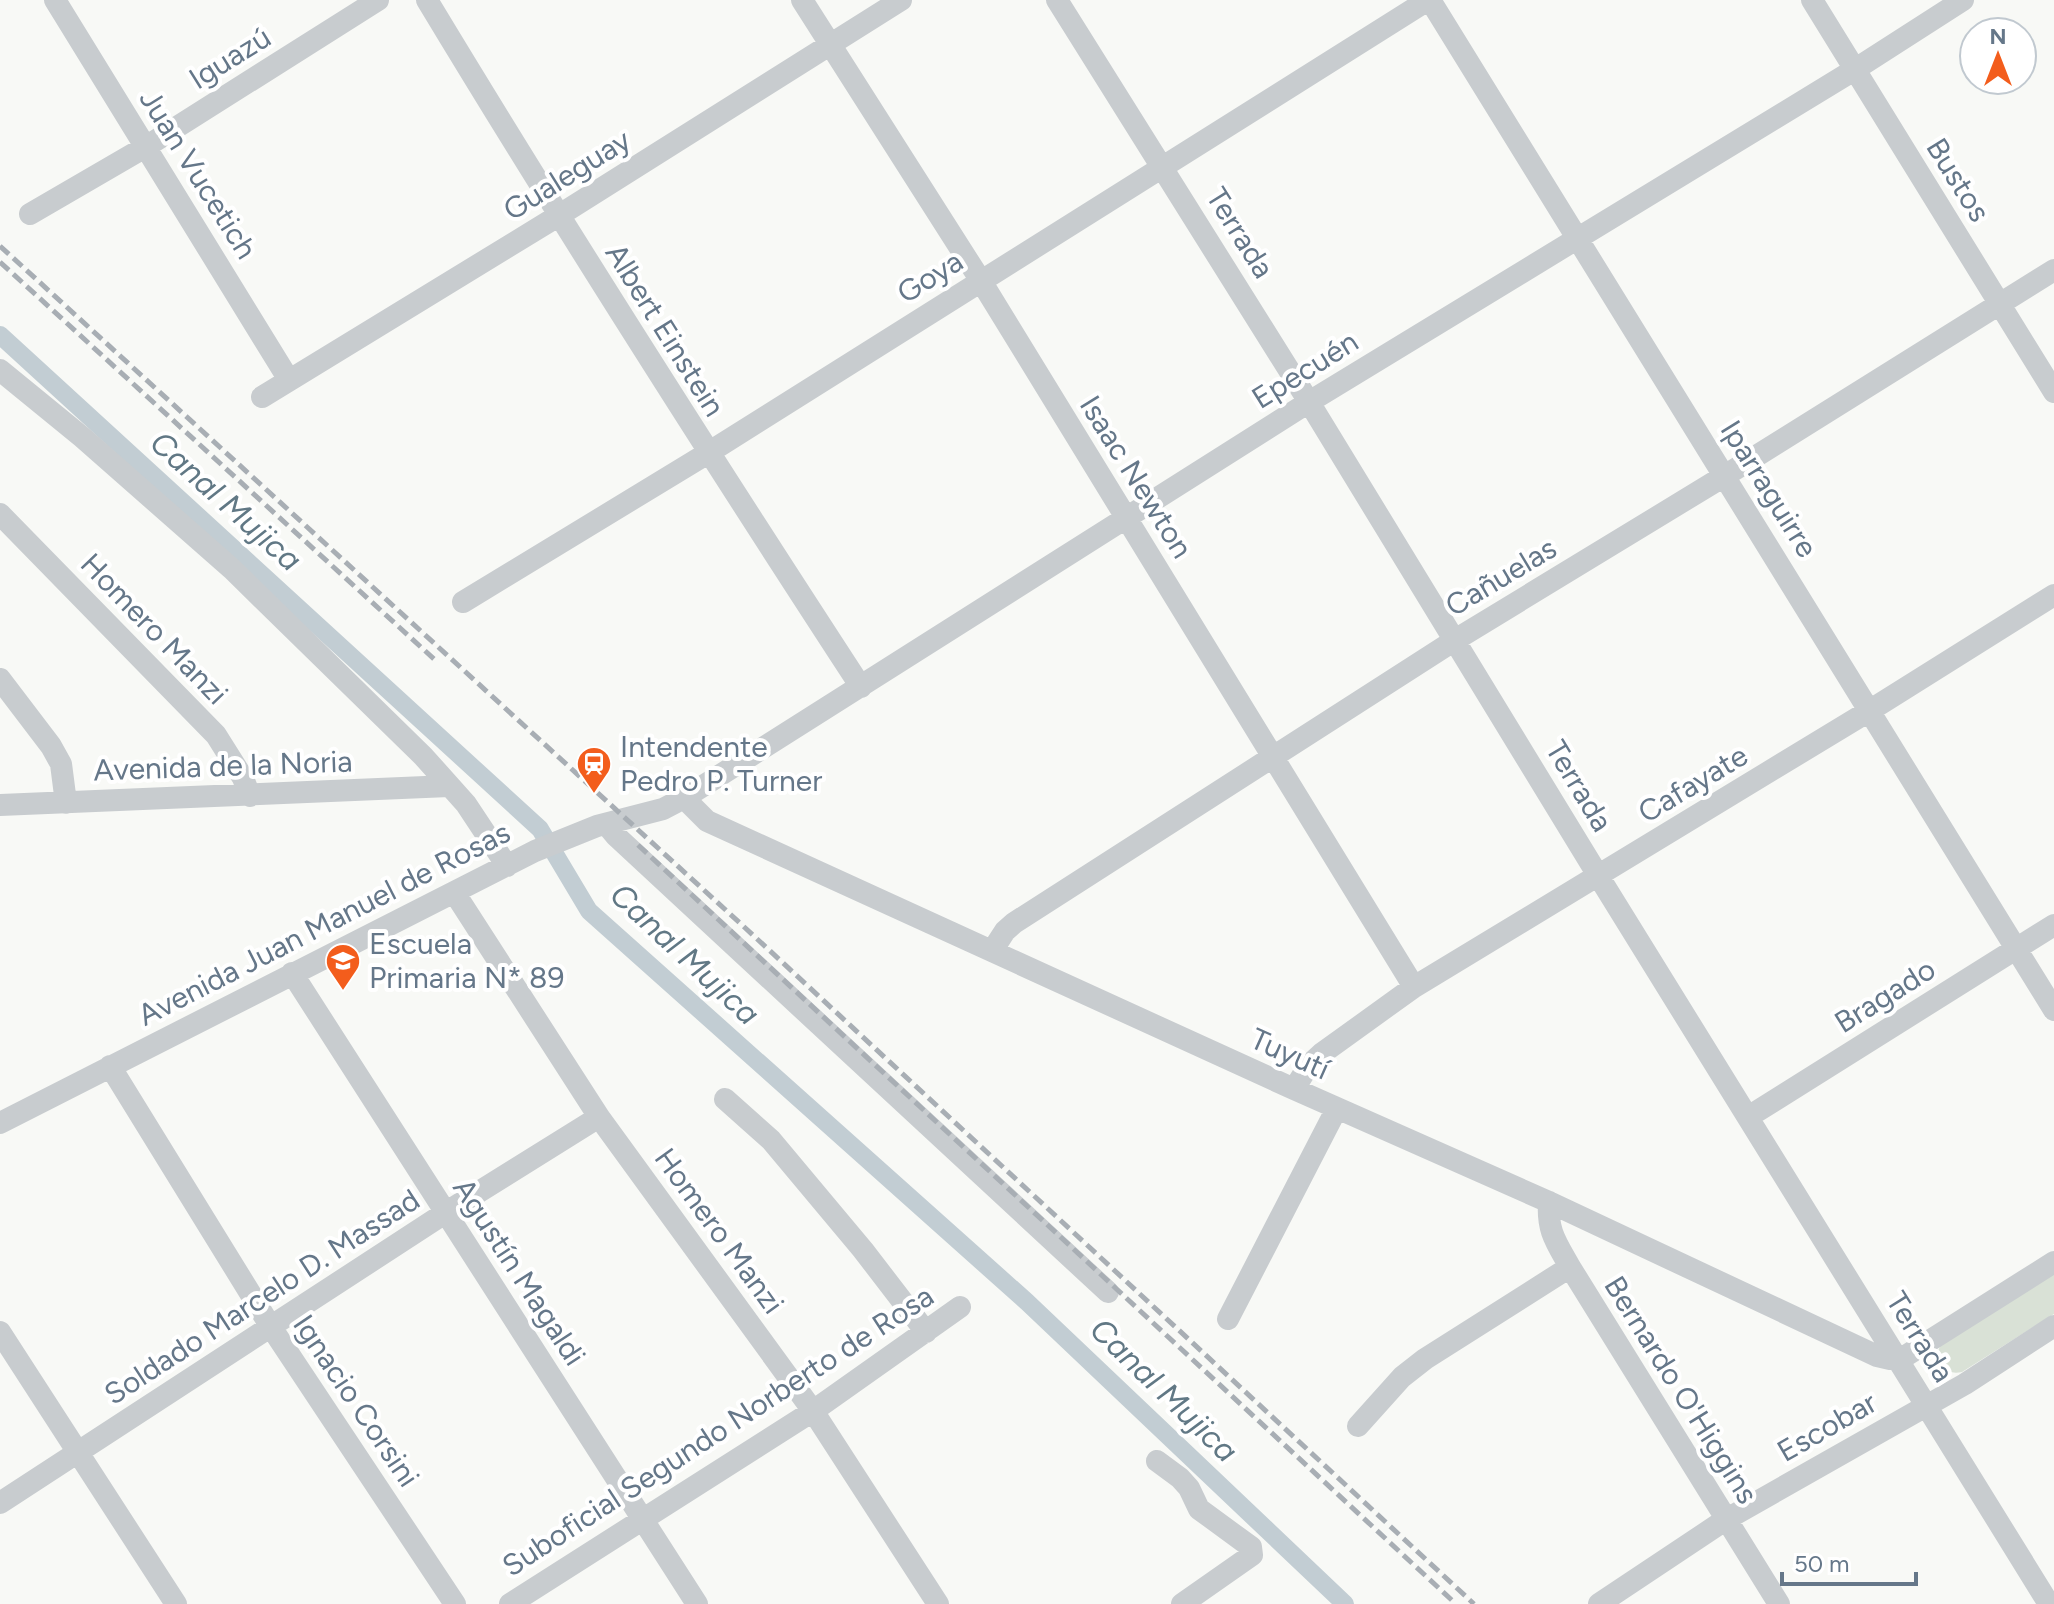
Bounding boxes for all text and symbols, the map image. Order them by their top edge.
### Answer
north arrow [1958,16,2038,96]
street label: Iguazú [182,18,277,97]
text: N [1989,23,2007,50]
street label: Juan Vucetich [132,82,265,265]
street label: Gualeguay [496,121,637,228]
street label: Bustos [1918,131,1998,228]
street label: Terrada [1198,181,1282,285]
street label: Albert Einstein [598,237,733,423]
street label: Goya [890,242,969,311]
street label: Epecuén [1245,323,1365,417]
street label: Isaac Newton [1072,389,1201,565]
street label: Iparraguirre [1713,413,1826,564]
water label: Canal Mujica [143,423,309,579]
street label: Cañuelas [1439,529,1563,624]
street label: Homero Manzi [73,545,236,712]
place label: Intendente Pedro P. Turner [620,728,822,799]
street label: Terrada [1538,734,1621,838]
street label: Cafayate [1631,736,1754,831]
street label: Avenida de la Noria [93,742,353,789]
station icon: Intendente Pedro P. Turner [575,745,613,795]
street label: Avenida Juan Manuel de Rosas [132,813,516,1034]
water label: Canal Mujica [602,875,768,1033]
place label: Escuela Primaria N* 89 [369,925,564,996]
school or university icon: Escuela Primaria N* 89 [324,942,362,992]
street label: Bragado [1828,950,1942,1041]
street label: Tuyutí [1245,1020,1337,1088]
street label: Homero Manzi [647,1141,792,1321]
street label: Agustín Magaldi [445,1171,594,1372]
street label: Soldado Marcelo D. Massad [97,1181,426,1412]
street label: Bernardo O'Higgins [1597,1269,1766,1510]
street label: Suboficial Segundo Norberto de Rosa [495,1277,940,1584]
street label: Terrada [1878,1285,1962,1389]
street label: Ignacio Corsini [285,1308,428,1494]
water label: Canal Mujica [1082,1310,1246,1470]
street label: Escobar [1771,1383,1883,1470]
scale bar [1782,1536,1916,1586]
text: 50 m [1794,1549,1850,1578]

